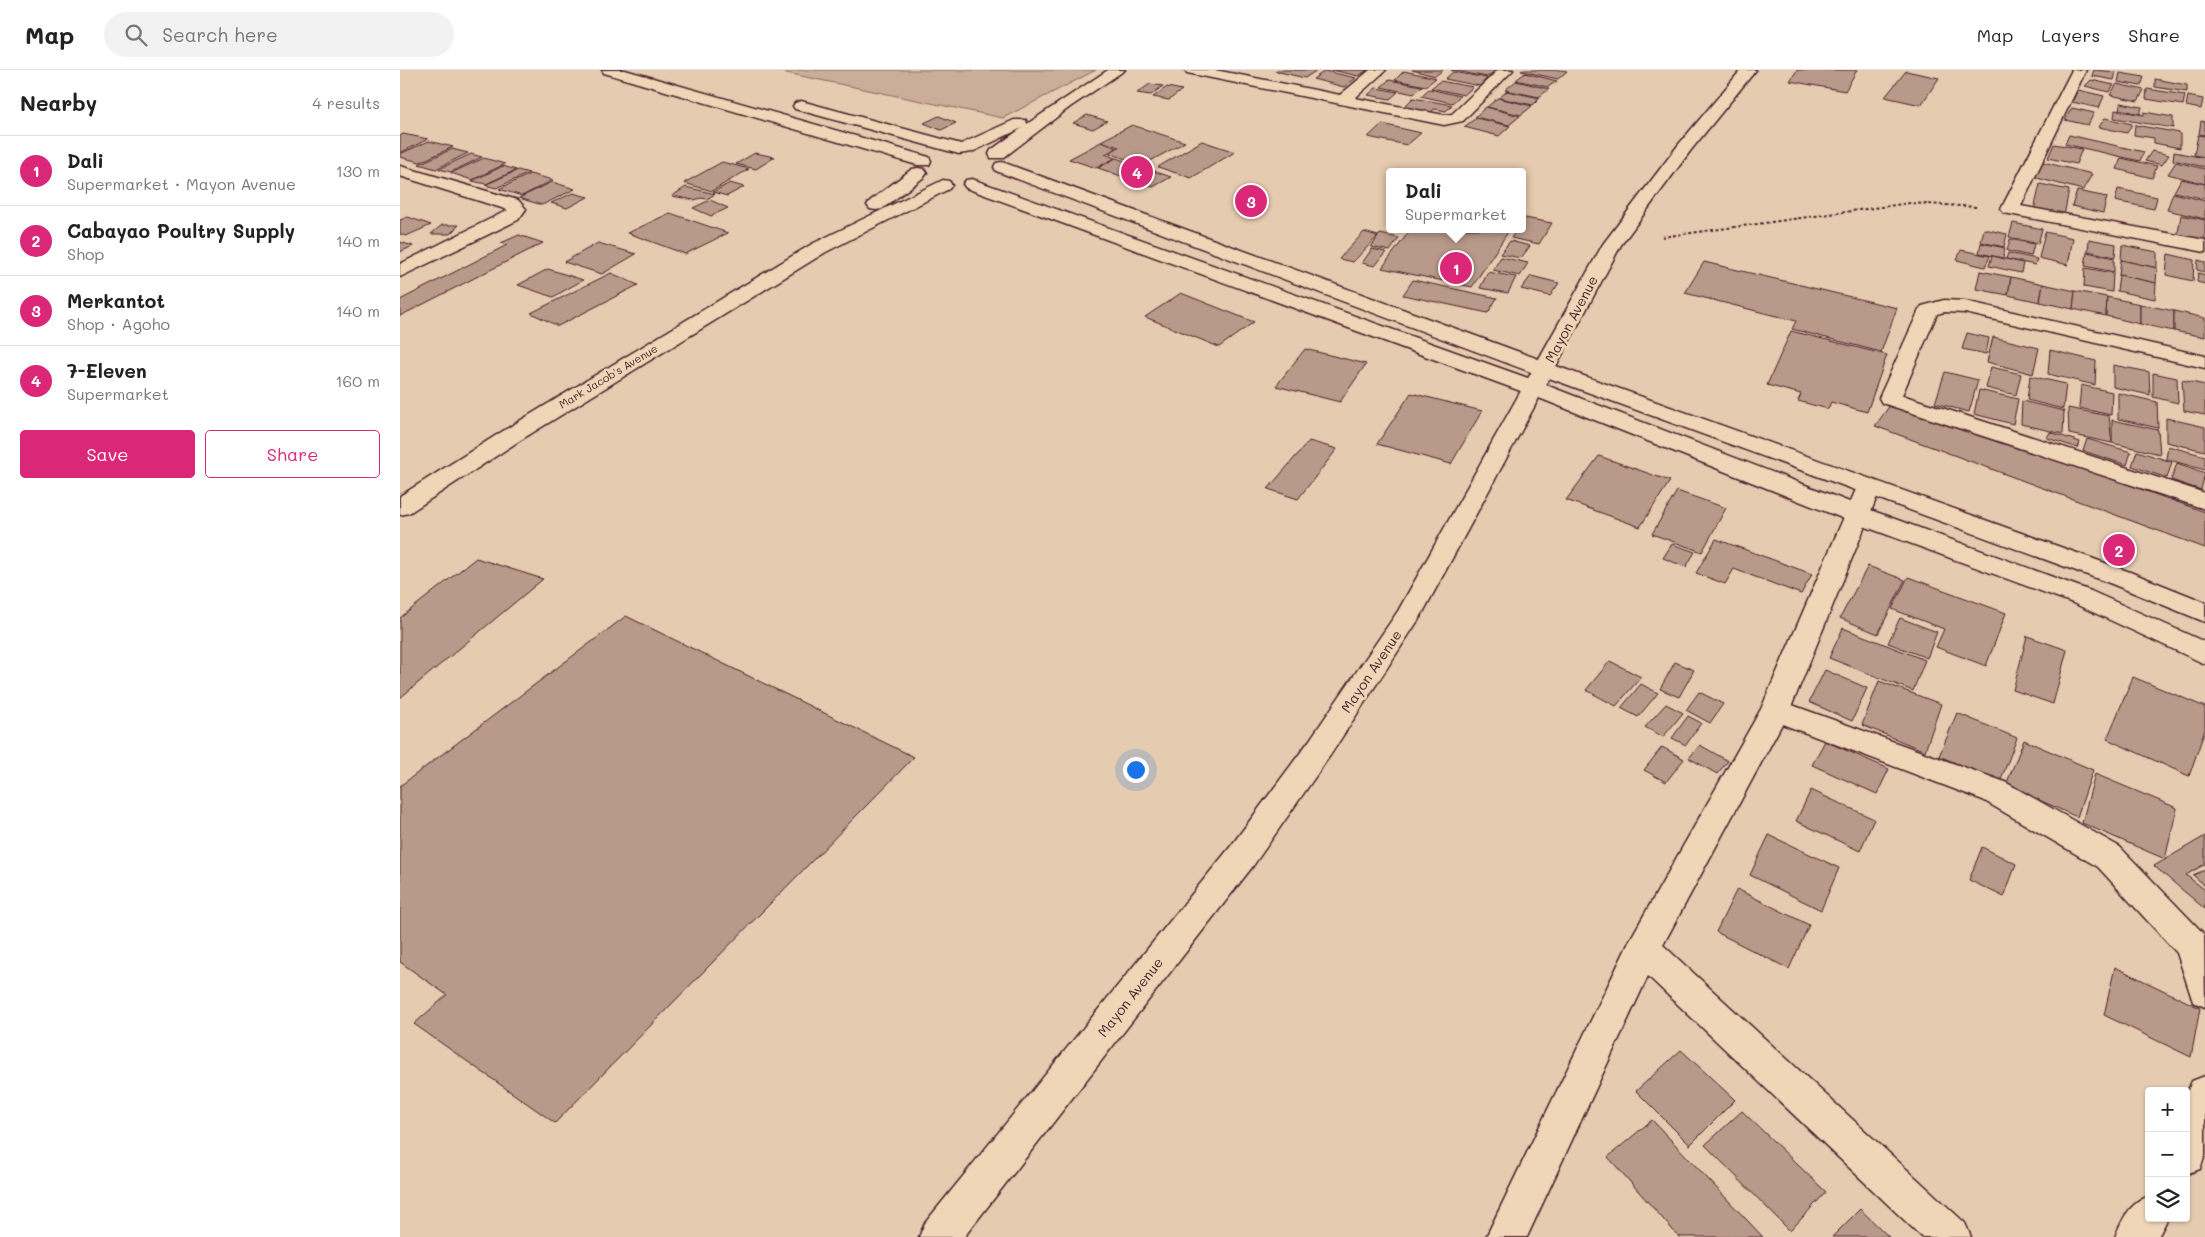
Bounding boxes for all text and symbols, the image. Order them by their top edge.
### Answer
search box [104,12,454,57]
text: Map [25,19,74,50]
icon: search [122,21,150,49]
text: Search here [162,22,278,47]
text: Map [1977,23,2013,47]
text: Layers [2041,23,2100,47]
text: Share [2128,23,2180,47]
text: Nearby [20,89,97,116]
text: 4 results [312,92,380,113]
text: Dali [67,148,104,173]
pin: 4 [1121,153,1153,191]
text: 1 [32,160,40,181]
text: 130 m [336,160,380,181]
popup [1386,168,1526,233]
text: Supermarket · Mayon Avenue [67,173,296,194]
text: Dali [1405,178,1442,203]
pin: 3 [1235,182,1267,220]
text: Supermarket [1405,203,1507,224]
text: Cabayao Poultry Supply [67,218,295,243]
text: 2 [32,230,40,251]
text: 140 m [336,230,380,251]
text: Shop [67,243,104,264]
pin: 1 [1440,249,1472,287]
street label: Mayon Avenue [1540,272,1602,366]
text: Merkantot [67,288,165,313]
text: 3 [31,300,41,321]
text: 140 m [336,300,380,321]
text: Shop · Agoho [67,313,170,334]
street label: Mark Jacob's Avenue [556,340,660,411]
text: 7-Eleven [67,358,147,383]
text: 4 [31,370,41,391]
text: 160 m [335,370,380,391]
text: Supermarket [67,383,169,404]
button: Save [20,430,195,478]
button: Share [205,430,380,478]
pin: 2 [2103,531,2135,569]
street label: Mayon Avenue [1336,626,1406,716]
your location [1123,757,1149,783]
street label: Mayon Avenue [1093,953,1167,1041]
map controls [2145,1087,2190,1222]
button: + [2145,1087,2190,1132]
button: − [2145,1132,2190,1177]
button: layers [2145,1177,2190,1222]

